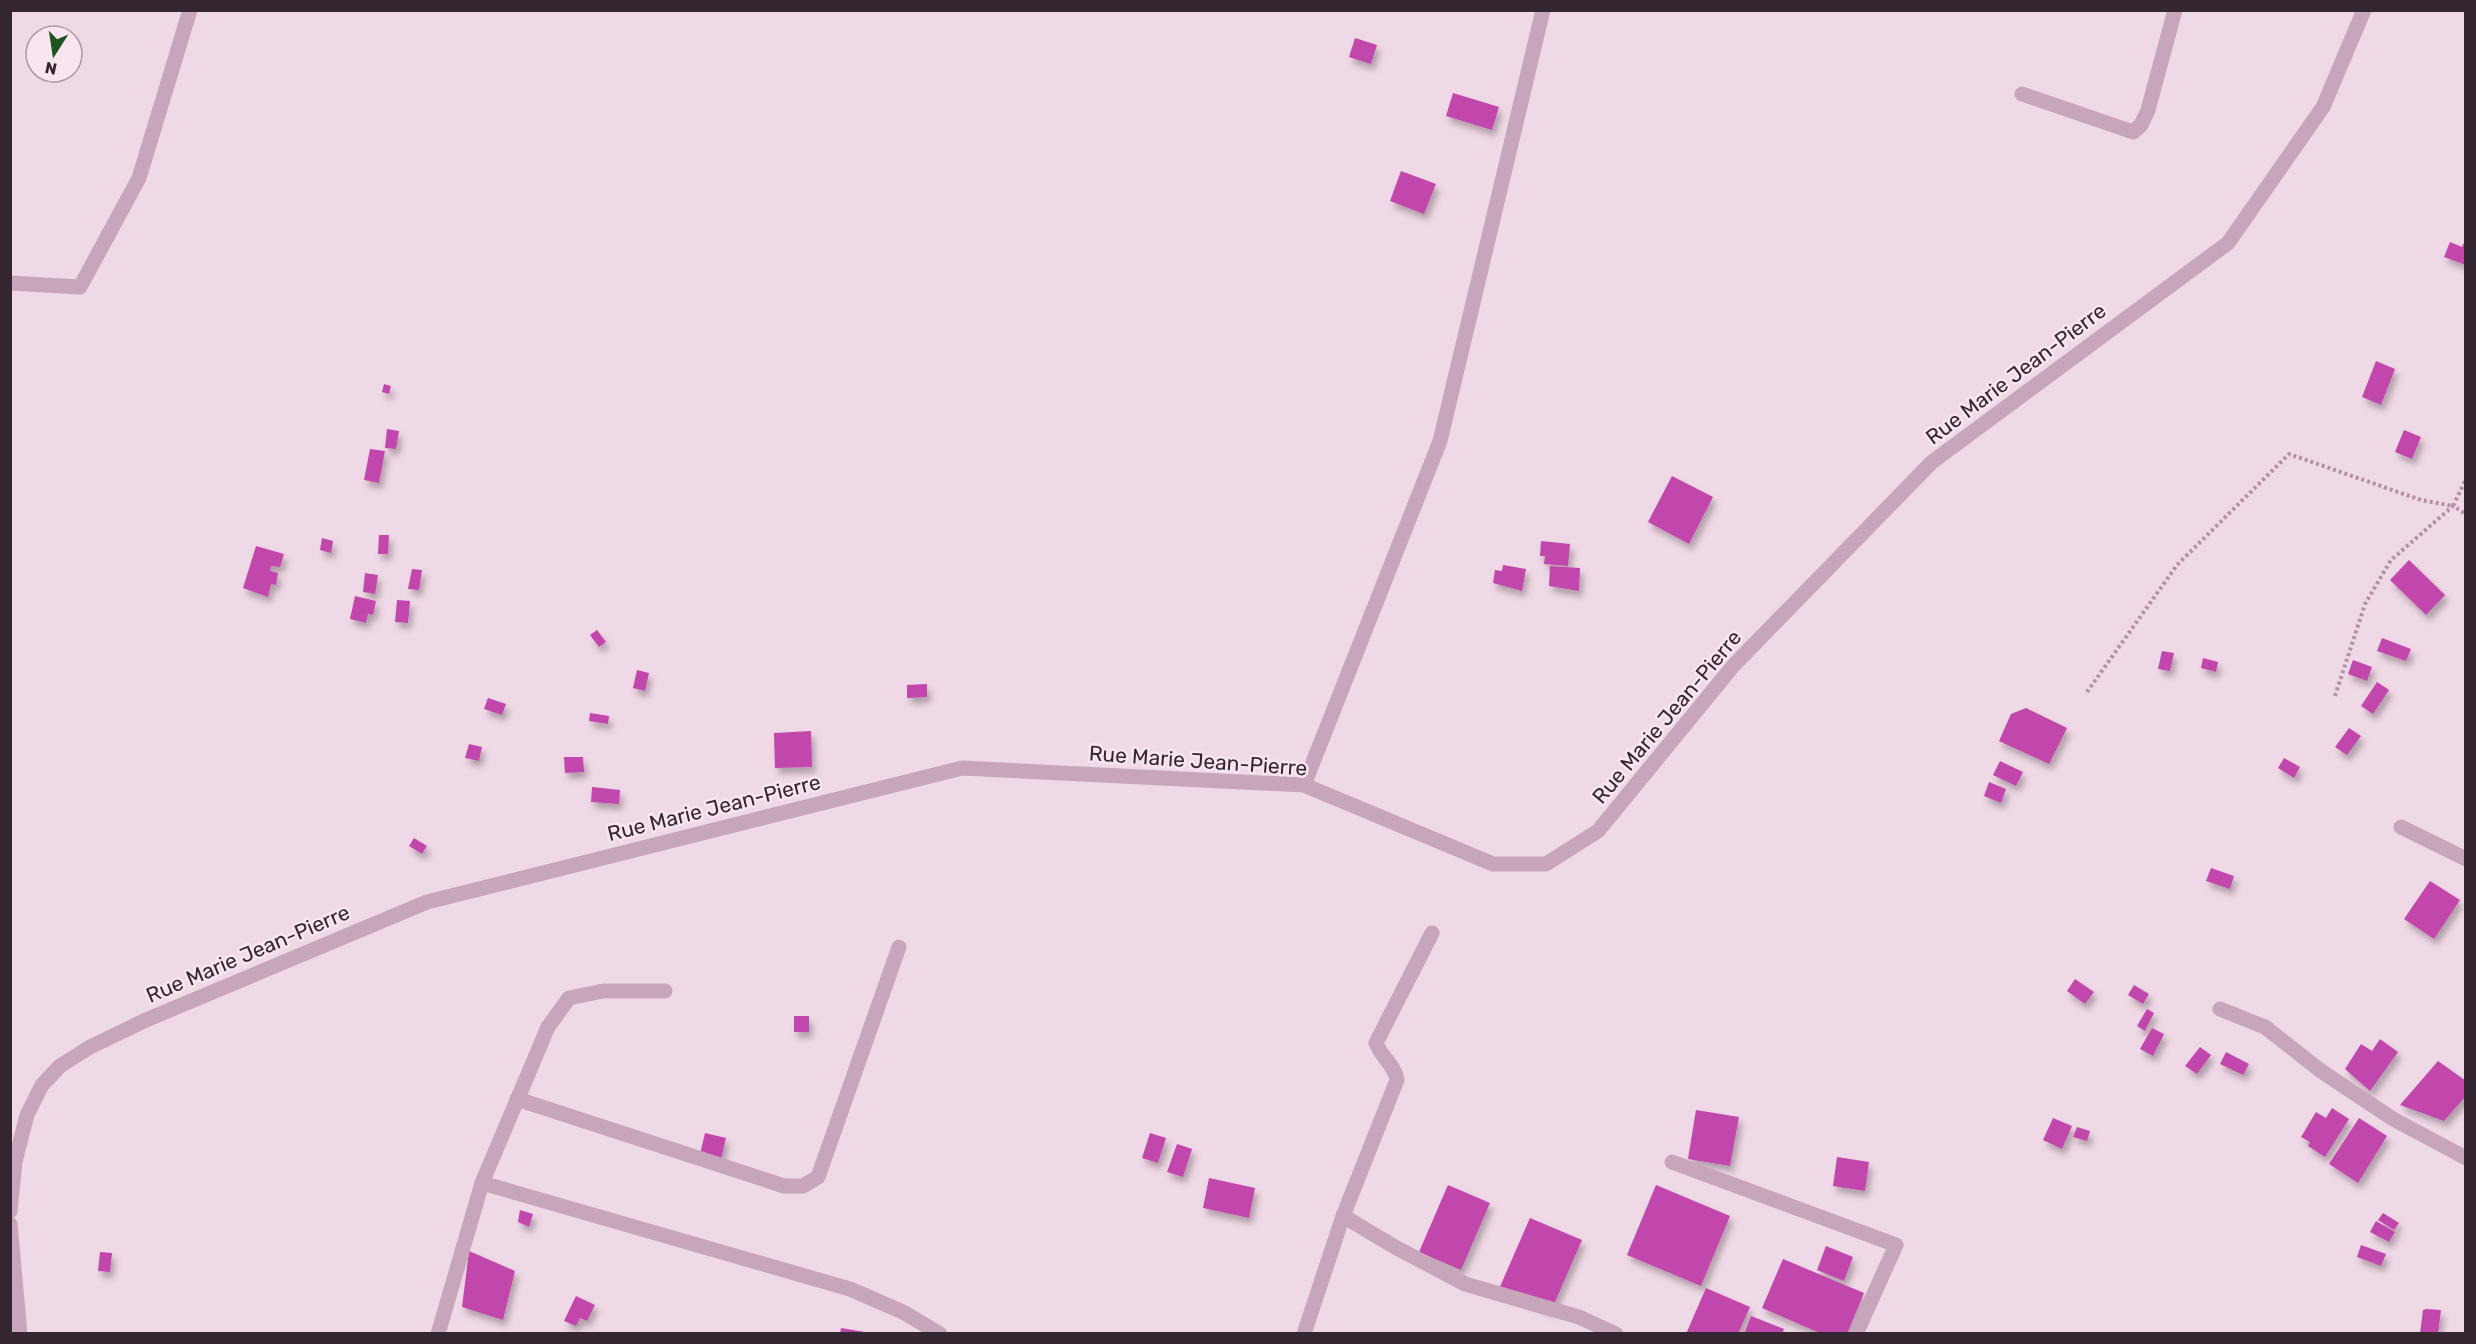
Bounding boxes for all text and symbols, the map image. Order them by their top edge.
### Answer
north arrow [24,24,84,84]
text: N [43,58,59,79]
street label: Rue Marie Jean-Pierre [1921,298,2111,449]
street label: Rue Marie Jean-Pierre [1587,625,1747,809]
street label: Rue Marie Jean-Pierre [1088,740,1308,781]
street label: Rue Marie Jean-Pierre [605,769,823,846]
street label: Rue Marie Jean-Pierre [142,899,353,1008]

